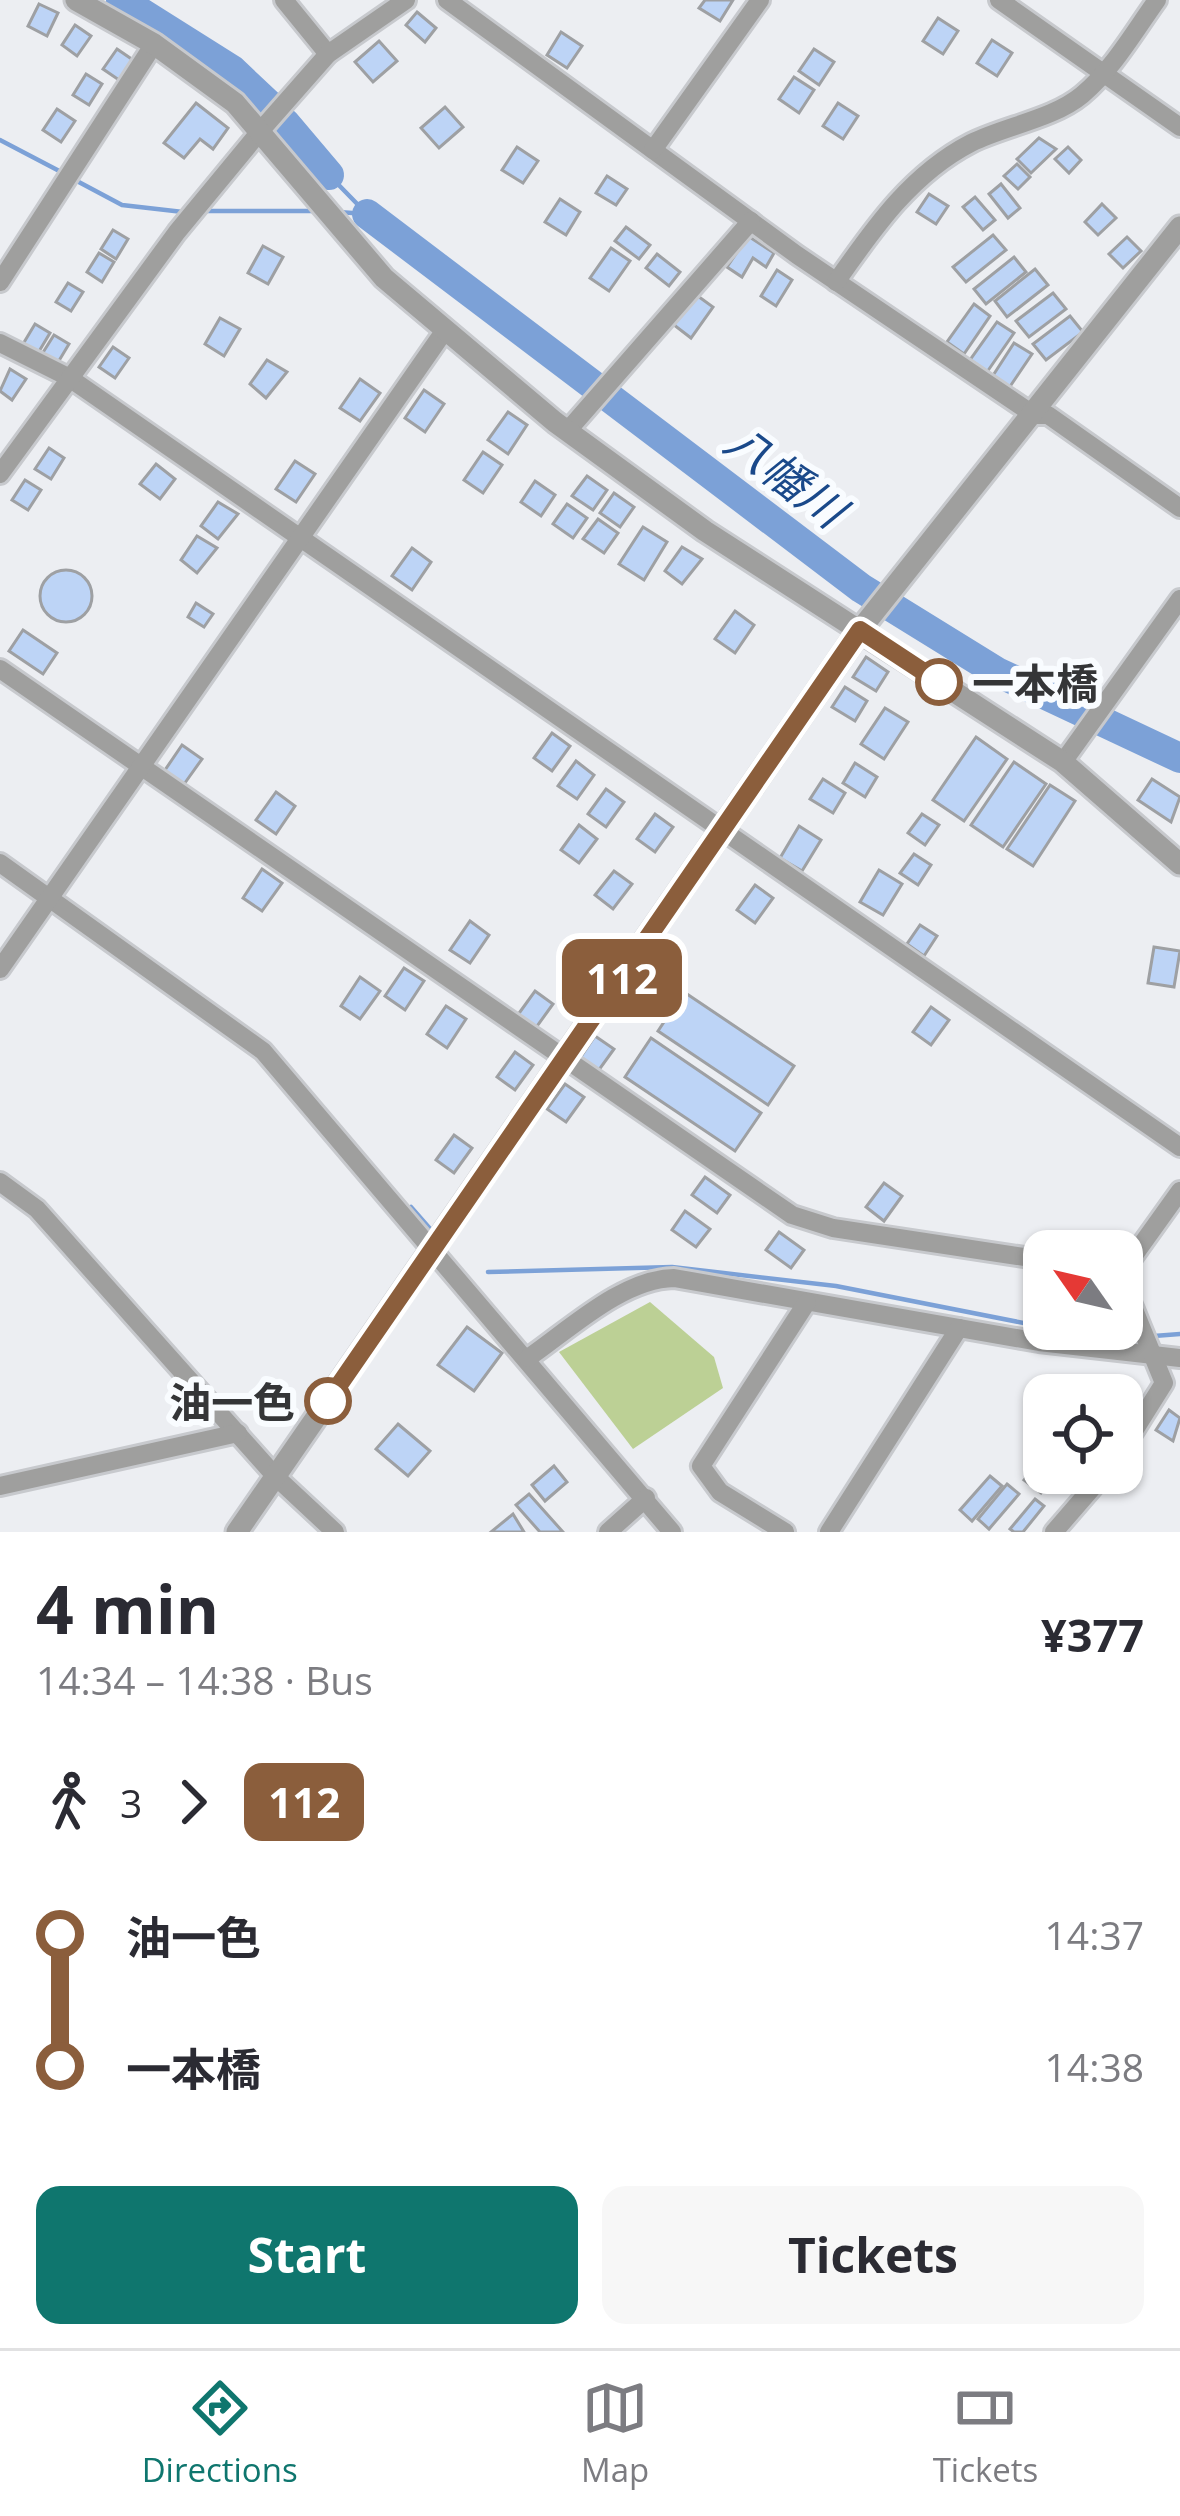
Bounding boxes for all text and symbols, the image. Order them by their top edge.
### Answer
water label: 八幡川 [714,410,861,542]
place label: 一本橋 [972,654,1098,711]
marker: 一本橋 [917,660,961,704]
line badge: 112 [553,939,691,1017]
text: 112 [586,949,658,1006]
north arrow [1023,1230,1143,1350]
map controls [1023,1230,1143,1494]
place label: 油一色 [169,1373,295,1430]
button: locate [1023,1374,1143,1494]
marker: 油一色 [306,1379,350,1423]
text: 4 min [36,1563,219,1653]
text: ¥377 [1041,1604,1144,1665]
text: 14:34 – 14:38 · Bus [36,1653,373,1706]
icon: walk [36,1769,102,1835]
icon: forward [160,1769,226,1835]
text: 112 [268,1773,340,1830]
text: 3 [120,1776,142,1829]
text: 油一色 [126,1906,261,1967]
text: 14:37 [1045,1908,1144,1961]
text: 一本橋 [126,2038,261,2099]
text: 14:38 [1045,2040,1144,2093]
button: Start [36,2186,578,2324]
button: Tickets [602,2186,1144,2324]
tab: Directions [142,2375,298,2492]
tab: Map [581,2375,649,2492]
tab: Tickets [933,2375,1038,2492]

